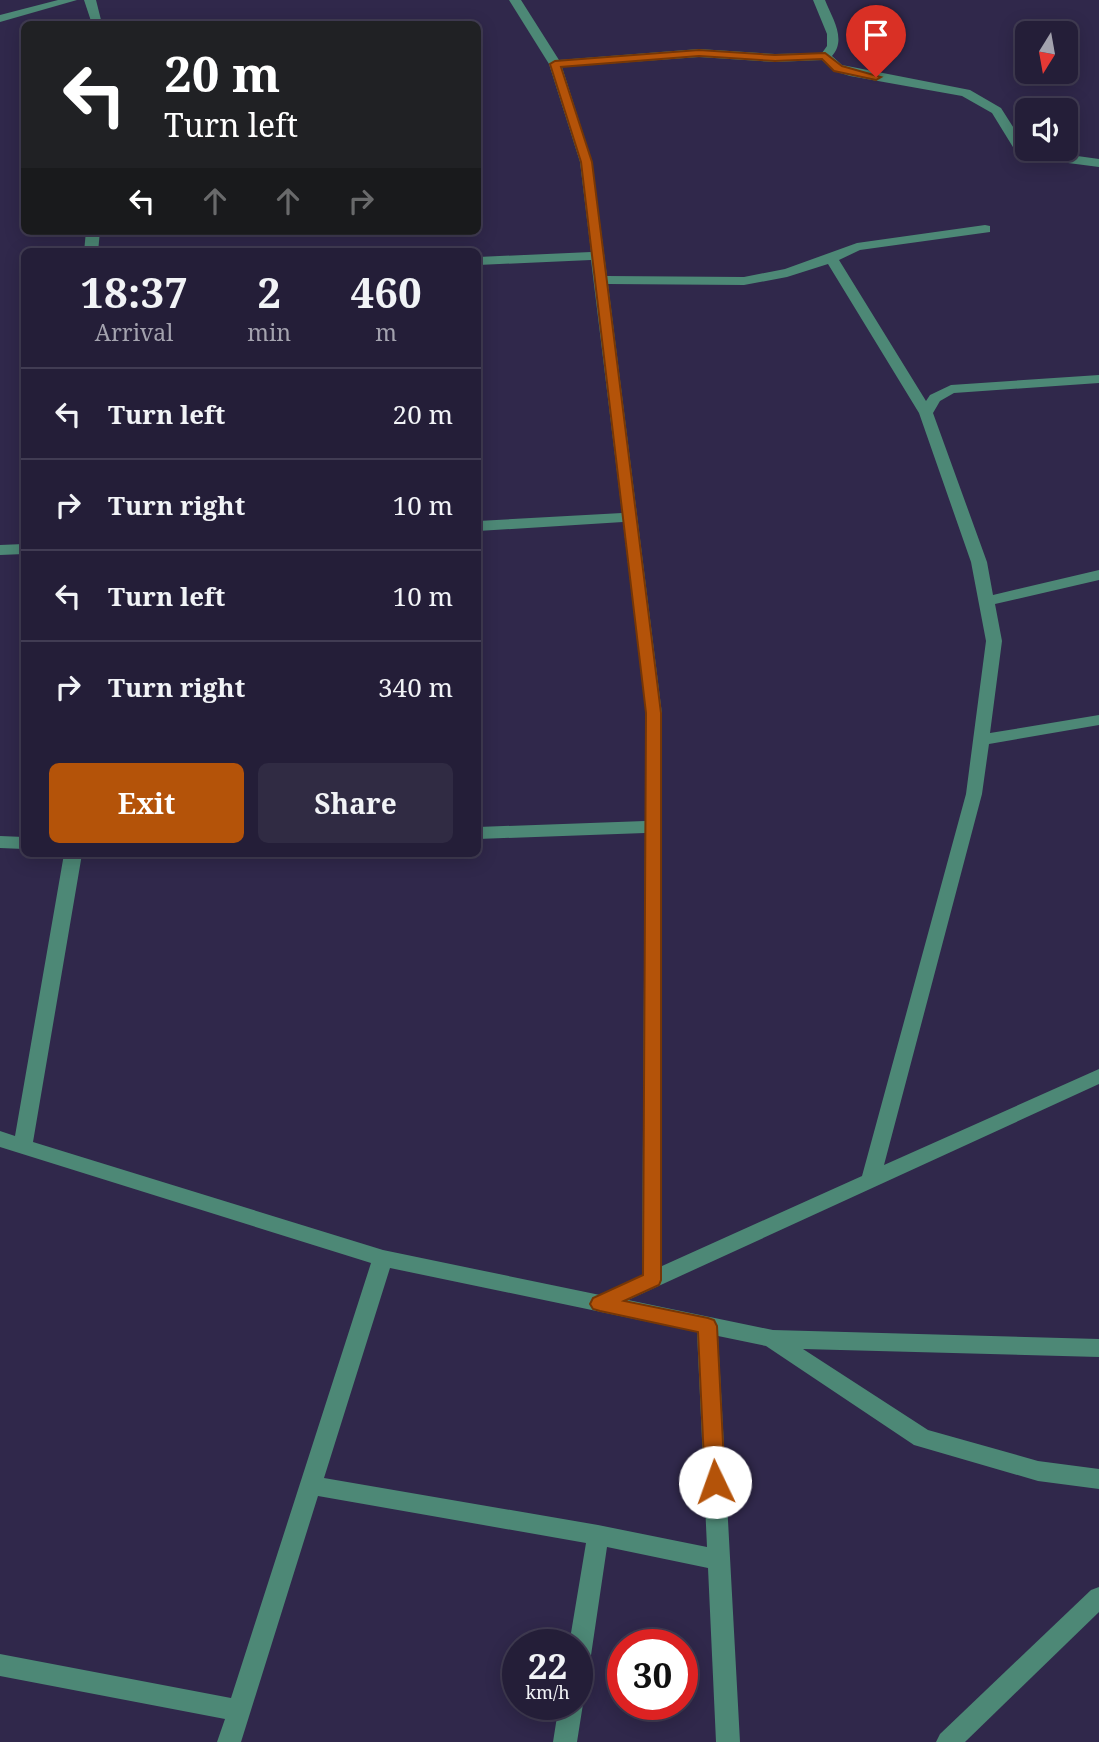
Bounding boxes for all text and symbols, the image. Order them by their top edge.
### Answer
pin [846,5,906,77]
icon: arrive [857,16,895,54]
north arrow [1015,21,1078,84]
map controls [1015,21,1078,161]
text: 20 m [164,40,280,106]
icon: left [49,49,140,140]
button: sound [1015,98,1078,161]
text: Turn left [164,103,298,146]
icon: left [123,182,161,220]
icon: ahead [196,182,234,220]
icon: ahead [269,182,307,220]
icon: right [342,182,380,220]
text: 18:37 [80,263,188,320]
text: 2 [257,263,281,320]
text: 460 [350,263,422,320]
text: Arrival [95,316,173,348]
text: min [247,316,291,348]
text: m [375,316,397,348]
icon: left [49,395,87,433]
text: Turn left [108,396,225,432]
text: 20 m [393,396,453,432]
icon: right [49,486,87,524]
text: Turn right [108,487,245,523]
text: 10 m [393,487,453,523]
icon: left [49,577,87,615]
text: Turn left [108,578,225,614]
text: 10 m [393,578,453,614]
icon: right [49,668,87,706]
text: Turn right [108,669,245,705]
text: 340 m [378,669,453,705]
button: Exit [49,763,244,843]
button: Share [258,763,453,843]
position arrow [678,1445,752,1519]
speed limit sign: 30 [607,1629,698,1720]
text: 22 [528,1642,567,1689]
text: km/h [525,1680,570,1704]

